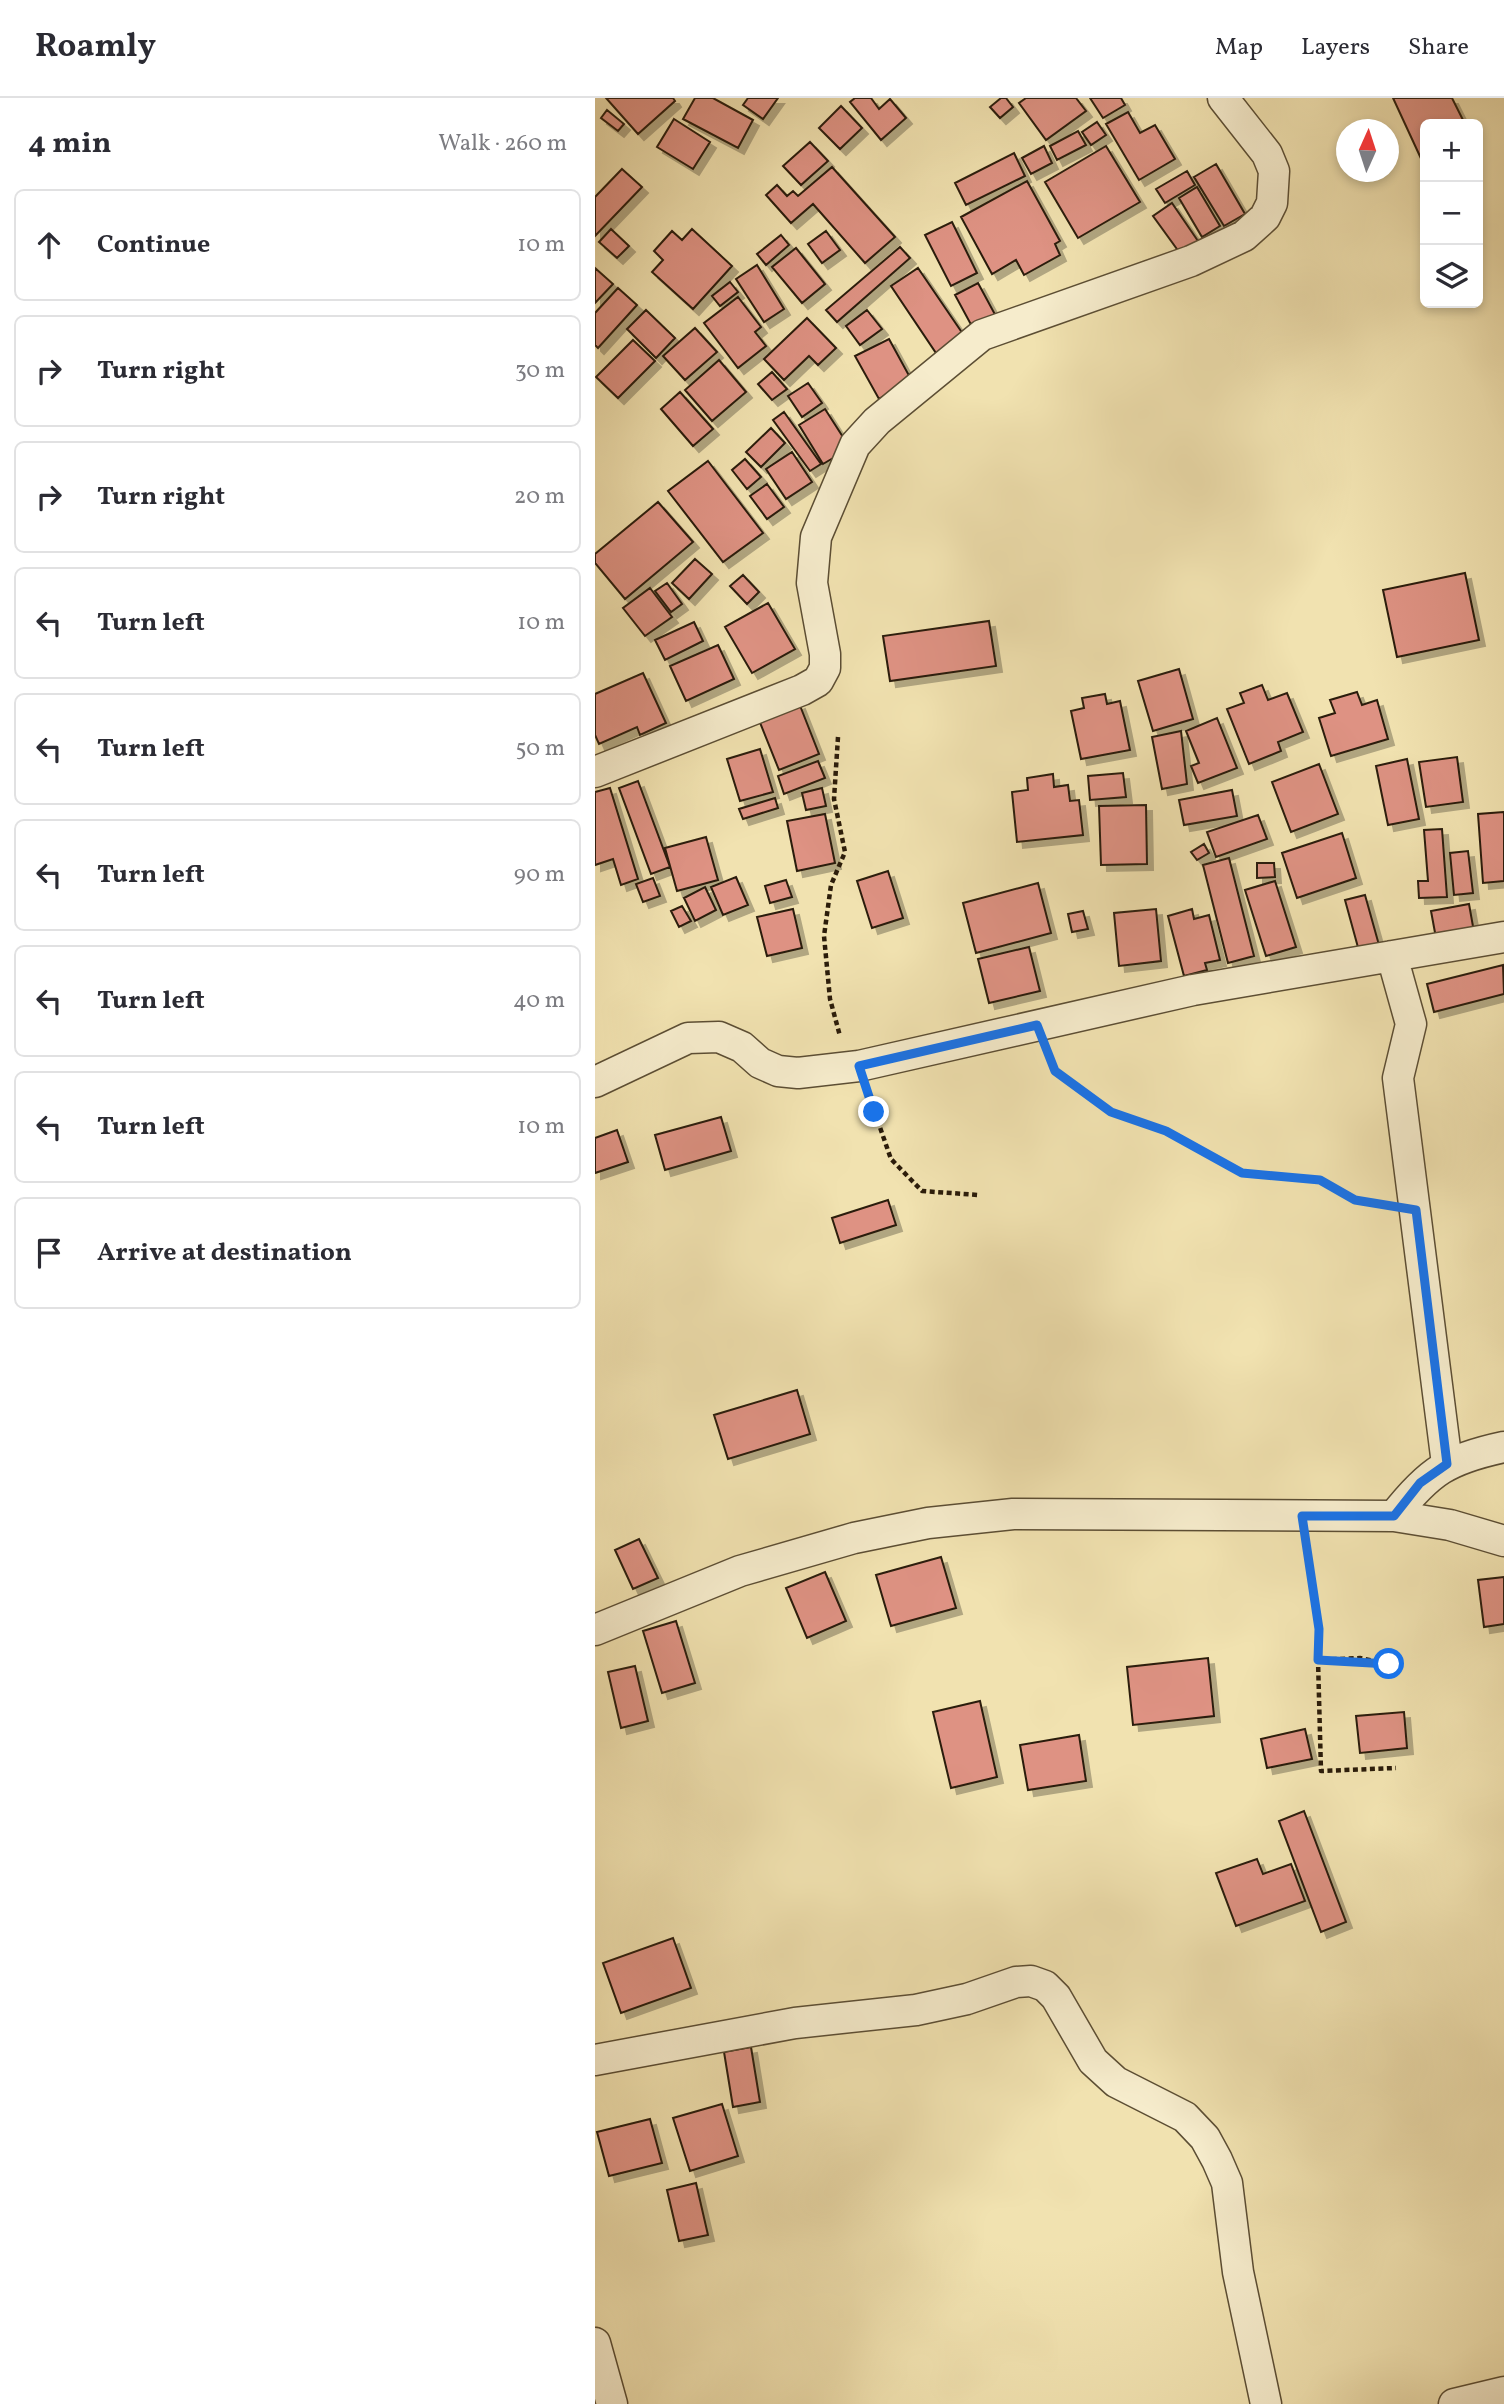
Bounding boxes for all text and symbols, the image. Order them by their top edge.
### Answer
text: Roamly [35,25,156,71]
text: Map [1215,31,1263,65]
text: Layers [1301,31,1370,65]
text: Share [1408,31,1469,65]
north arrow [1336,119,1399,182]
map controls [1420,119,1483,308]
button: + [1420,119,1483,182]
text: 4 min [28,123,112,165]
text: Walk · 260 m [438,128,567,160]
button: − [1420,182,1483,245]
icon: ahead [30,226,68,264]
text: Continue [97,227,210,263]
text: 10 m [517,229,565,261]
button: layers [1420,245,1483,308]
icon: right [30,352,68,390]
text: Turn right [97,353,225,389]
text: 30 m [515,355,565,387]
icon: right [30,478,68,516]
text: Turn right [97,479,225,515]
text: 20 m [514,481,565,513]
icon: left [30,604,68,642]
text: Turn left [97,605,205,641]
text: 10 m [517,607,565,639]
icon: left [30,730,68,768]
text: Turn left [97,731,205,767]
text: 50 m [516,733,565,765]
icon: left [30,856,68,894]
text: Turn left [97,857,205,893]
text: 90 m [514,859,565,891]
icon: left [30,982,68,1020]
text: Turn left [97,983,205,1019]
text: 40 m [513,985,565,1017]
route end [858,1096,889,1127]
icon: left [30,1108,68,1146]
text: Turn left [97,1109,205,1145]
text: 10 m [517,1111,565,1143]
icon: arrive [30,1234,68,1272]
text: Arrive at destination [97,1235,352,1271]
route start [1373,1648,1404,1679]

